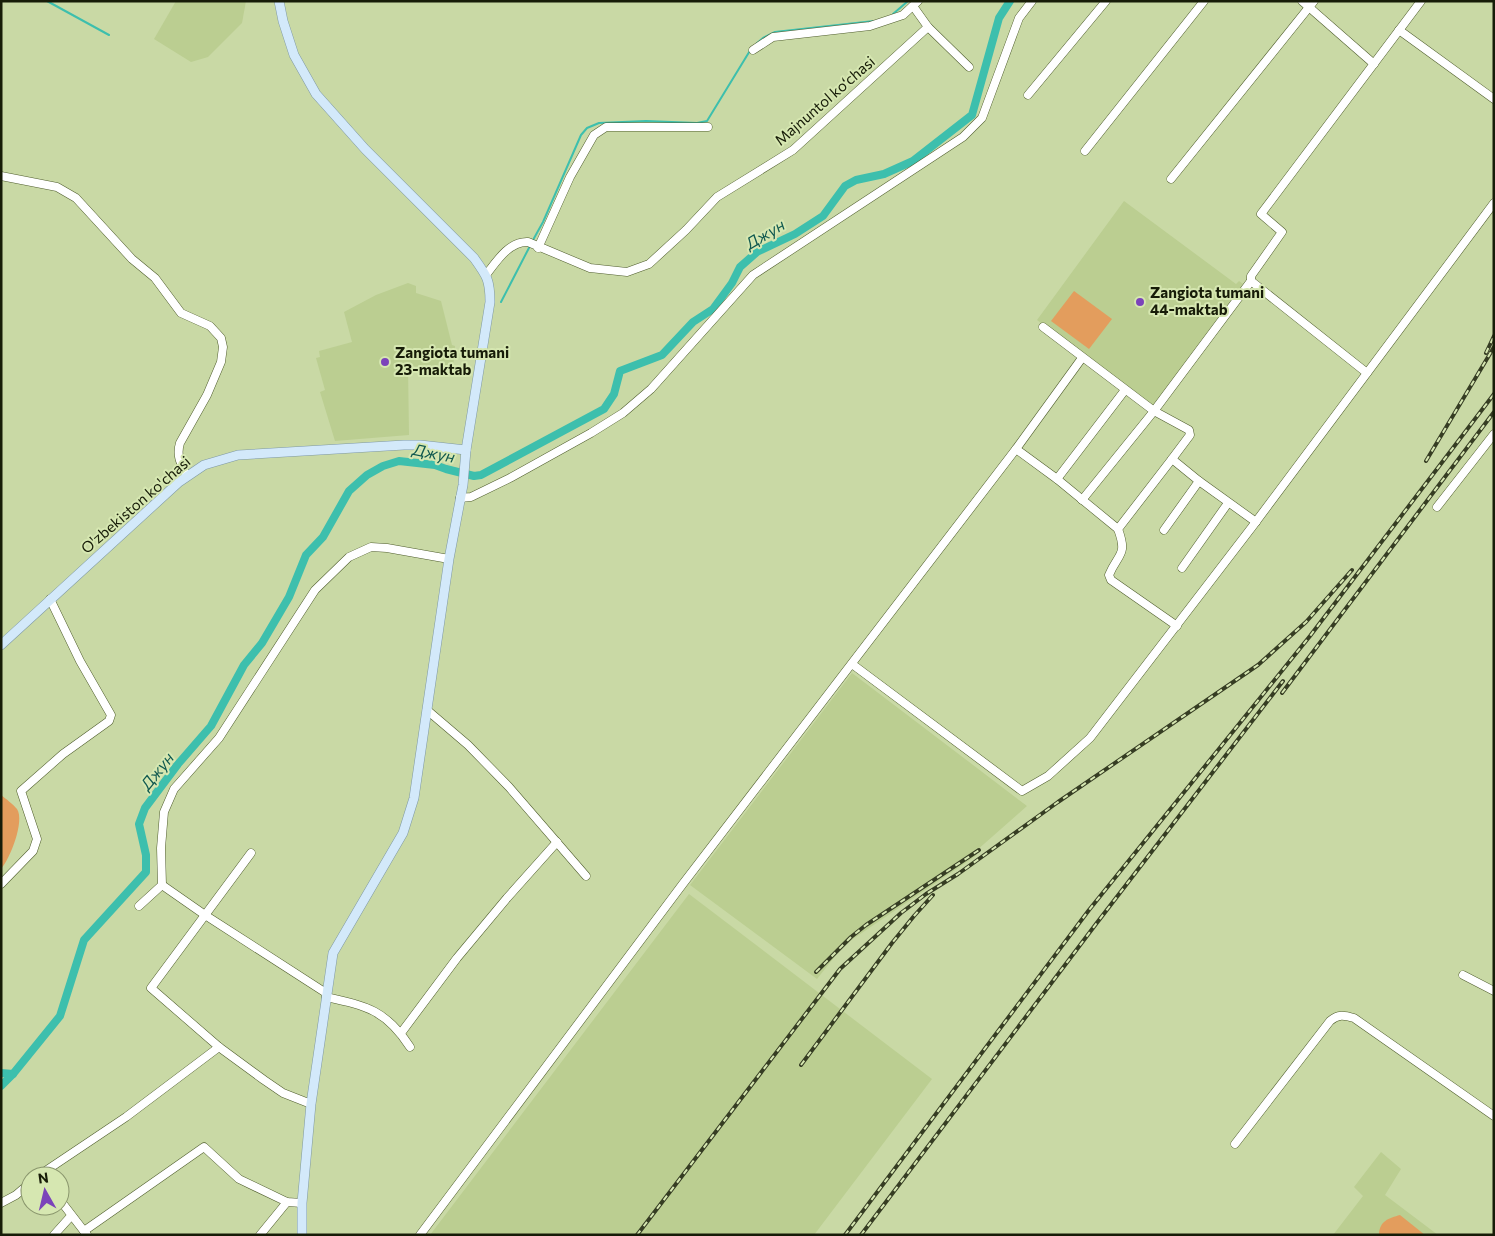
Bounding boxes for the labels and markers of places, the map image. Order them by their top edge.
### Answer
place label: Zangiota tumani 44-maktab [1150,283,1264,318]
marker: Zangiota tumani 44-maktab [1134,296,1146,308]
place label: Zangiota tumani 23-maktab [395,343,509,378]
marker: Zangiota tumani 23-maktab [379,356,391,368]

